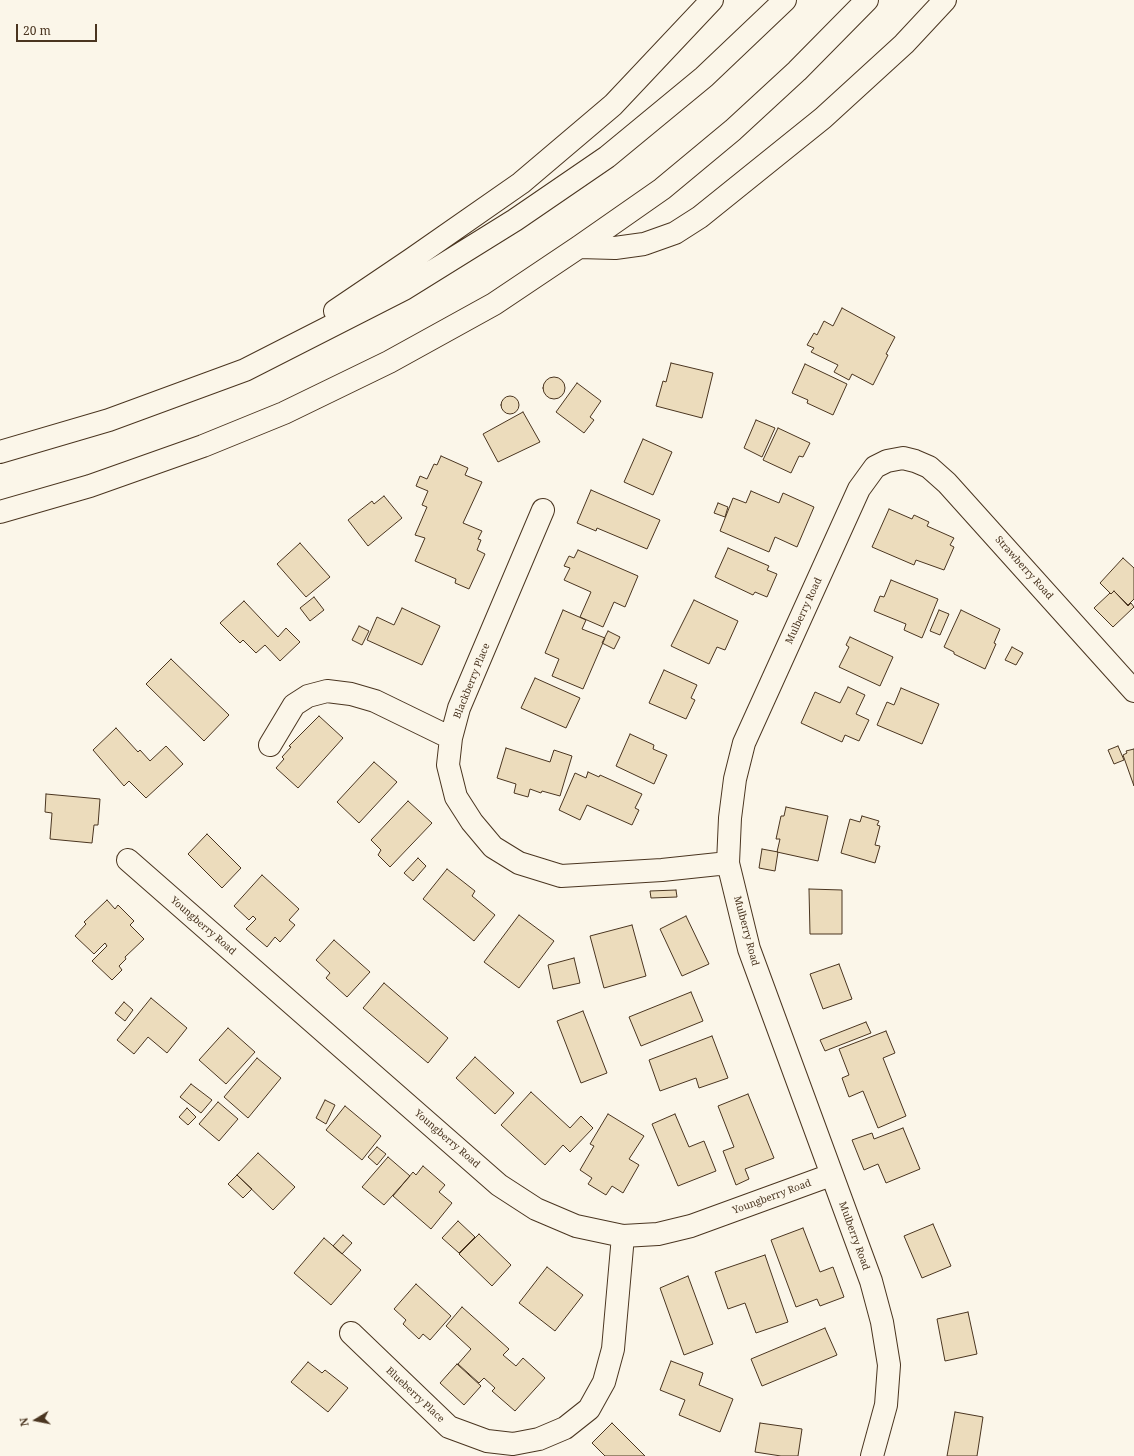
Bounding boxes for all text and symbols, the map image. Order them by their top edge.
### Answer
scale bar [18,16,99,42]
text: 20 m [23,22,51,39]
street label: Strawberry Road [992,534,1056,602]
street label: Mulberry Road [783,576,825,646]
street label: Blackberry Place [451,642,493,720]
street label: Youngberry Road [168,894,238,958]
street label: Mulberry Road [731,895,761,967]
street label: Youngberry Road [412,1107,482,1171]
street label: Youngberry Road [731,1177,813,1217]
street label: Mulberry Road [836,1200,872,1272]
street label: Blueberry Place [383,1365,447,1425]
north arrow [16,1400,56,1440]
text: N [16,1417,32,1428]

